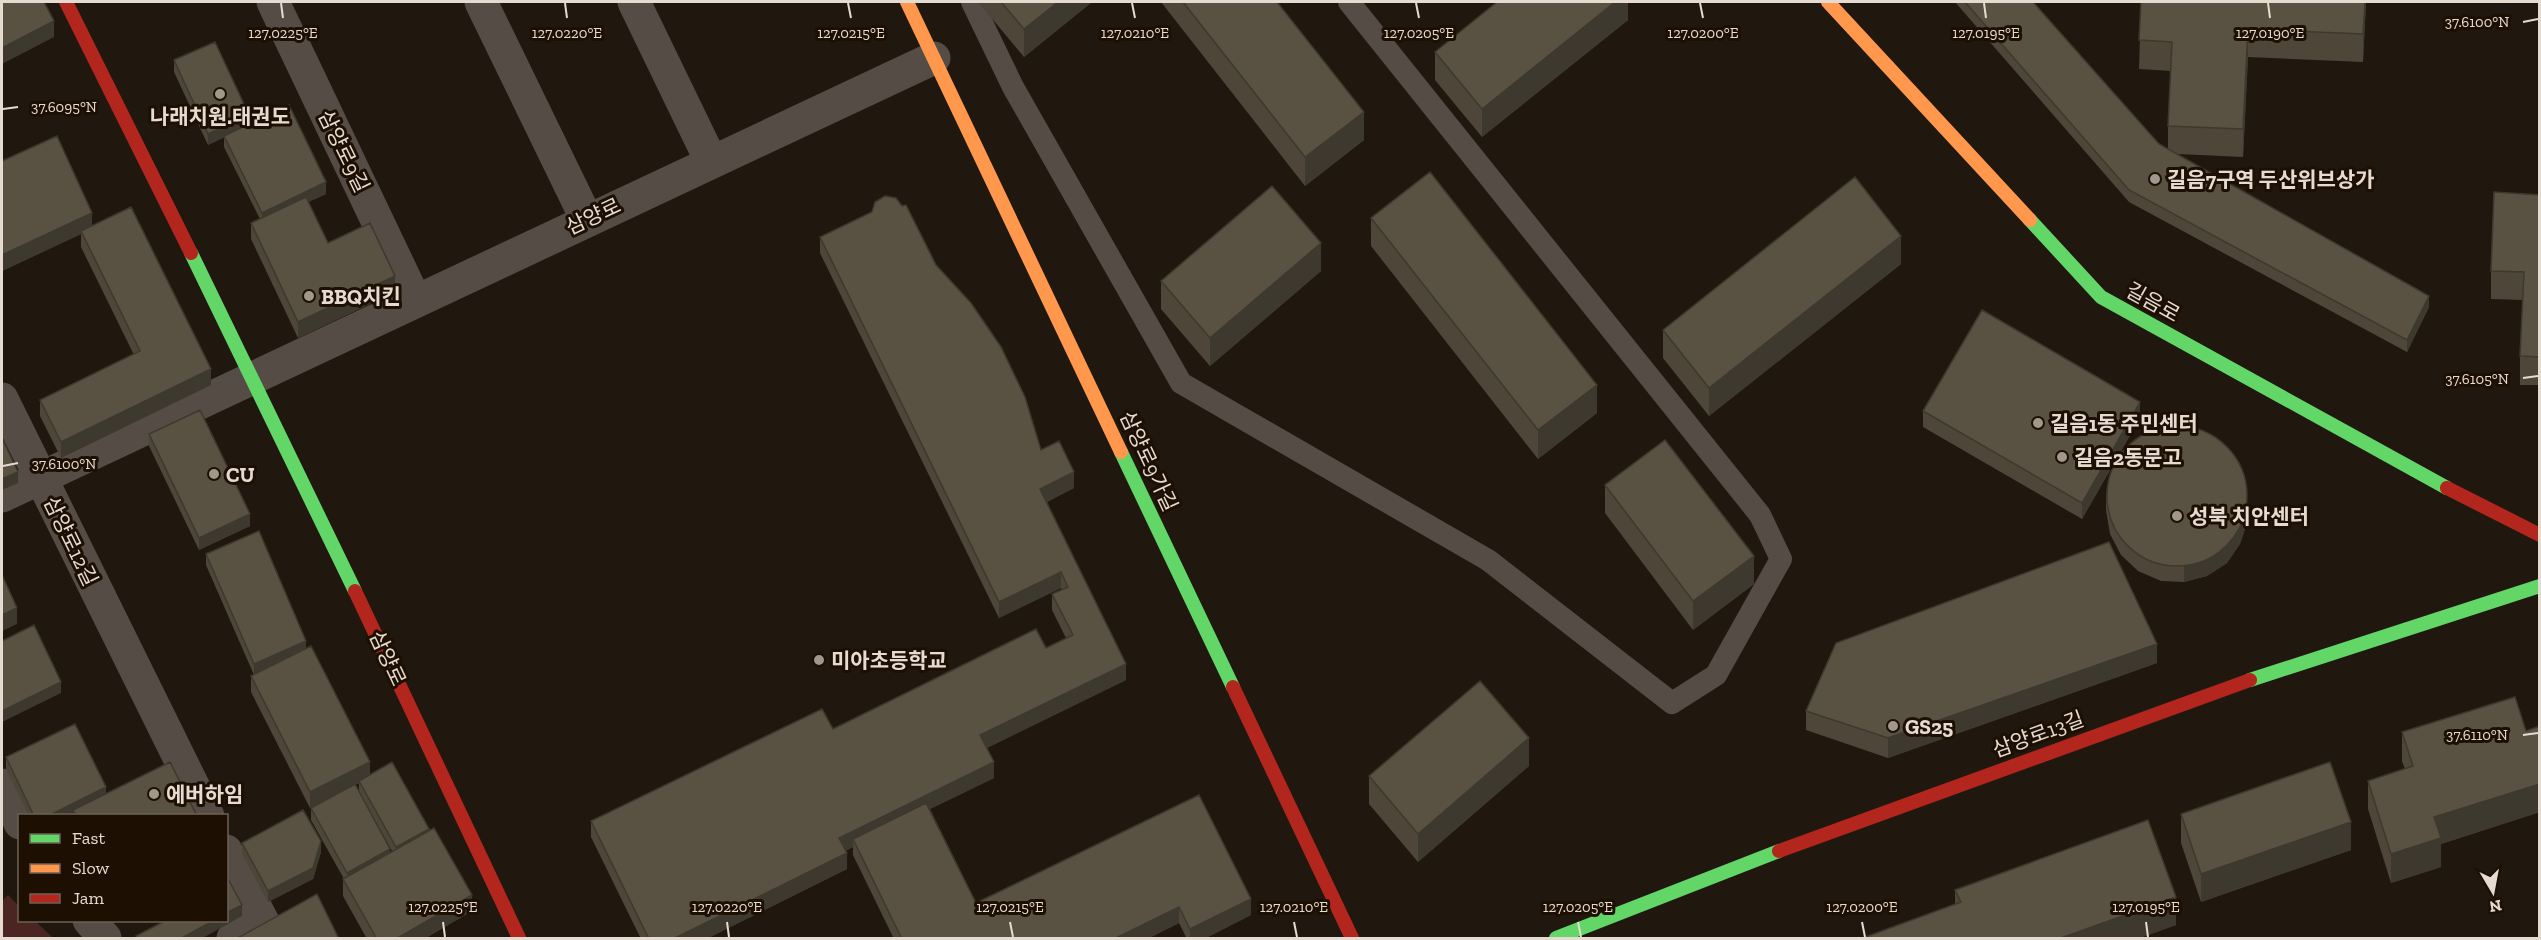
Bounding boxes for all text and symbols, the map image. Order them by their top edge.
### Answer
text: 37.6100°N [2445,13,2509,31]
text: 127.0225°E [248,24,318,42]
text: 127.0220°E [532,24,602,42]
text: 127.0215°E [817,24,885,42]
text: 127.0210°E [1101,24,1169,42]
text: 127.0205°E [1384,24,1454,42]
text: 127.0200°E [1667,24,1739,42]
text: 127.0195°E [1952,24,2020,42]
text: 127.0190°E [2236,24,2304,42]
marker: 나래치원.태권도 [213,87,227,101]
text: 37.6095°N [31,98,97,116]
place label: 나래치원.태권도 [150,104,290,129]
street label: 삼양로9길 [313,106,375,196]
place label: 길음7구역 두산위브상가 [2167,167,2375,192]
marker: 길음7구역 두산위브상가 [2148,172,2162,186]
street label: 삼양로 [561,192,625,240]
street label: 길음로 [2122,277,2184,327]
place label: BBQ치킨 [321,284,401,309]
marker: BBQ치킨 [302,289,316,303]
text: 37.6105°N [2445,370,2509,388]
street label: 삼양로9가길 [1115,407,1183,515]
place label: 길음1동 주민센터 [2050,411,2198,436]
marker: 길음1동 주민센터 [2031,416,2045,430]
place label: 길음2동문고 [2074,445,2182,470]
marker: 길음2동문고 [2055,450,2069,464]
text: 37.6100°N [32,455,96,473]
place label: CU [226,462,255,487]
marker: CU [207,467,221,481]
street label: 삼양로12길 [39,492,103,590]
place label: 성북 치안센터 [2189,504,2309,529]
marker: 성북 치안센터 [2170,509,2184,523]
street label: 삼양로 [364,626,412,690]
place label: 미아초등학교 [831,648,947,673]
marker: 미아초등학교 [812,653,826,667]
street label: 삼양로13길 [1989,706,2087,762]
place label: GS25 [1905,714,1953,739]
marker: GS25 [1886,719,1900,733]
text: 37.6110°N [2446,726,2508,744]
place label: 에버하임 [166,782,243,807]
marker: 에버하임 [147,787,161,801]
legend [18,814,228,922]
text: Fast [72,827,105,849]
text: Slow [72,857,109,879]
north arrow [2463,862,2523,922]
text: Jam [72,887,104,909]
text: N [2488,896,2503,917]
text: 127.0225°E [408,898,478,916]
text: 127.0220°E [692,898,762,916]
text: 127.0215°E [976,898,1044,916]
text: 127.0210°E [1260,898,1328,916]
text: 127.0205°E [1543,898,1613,916]
text: 127.0200°E [1826,898,1898,916]
text: 127.0195°E [2112,898,2180,916]

